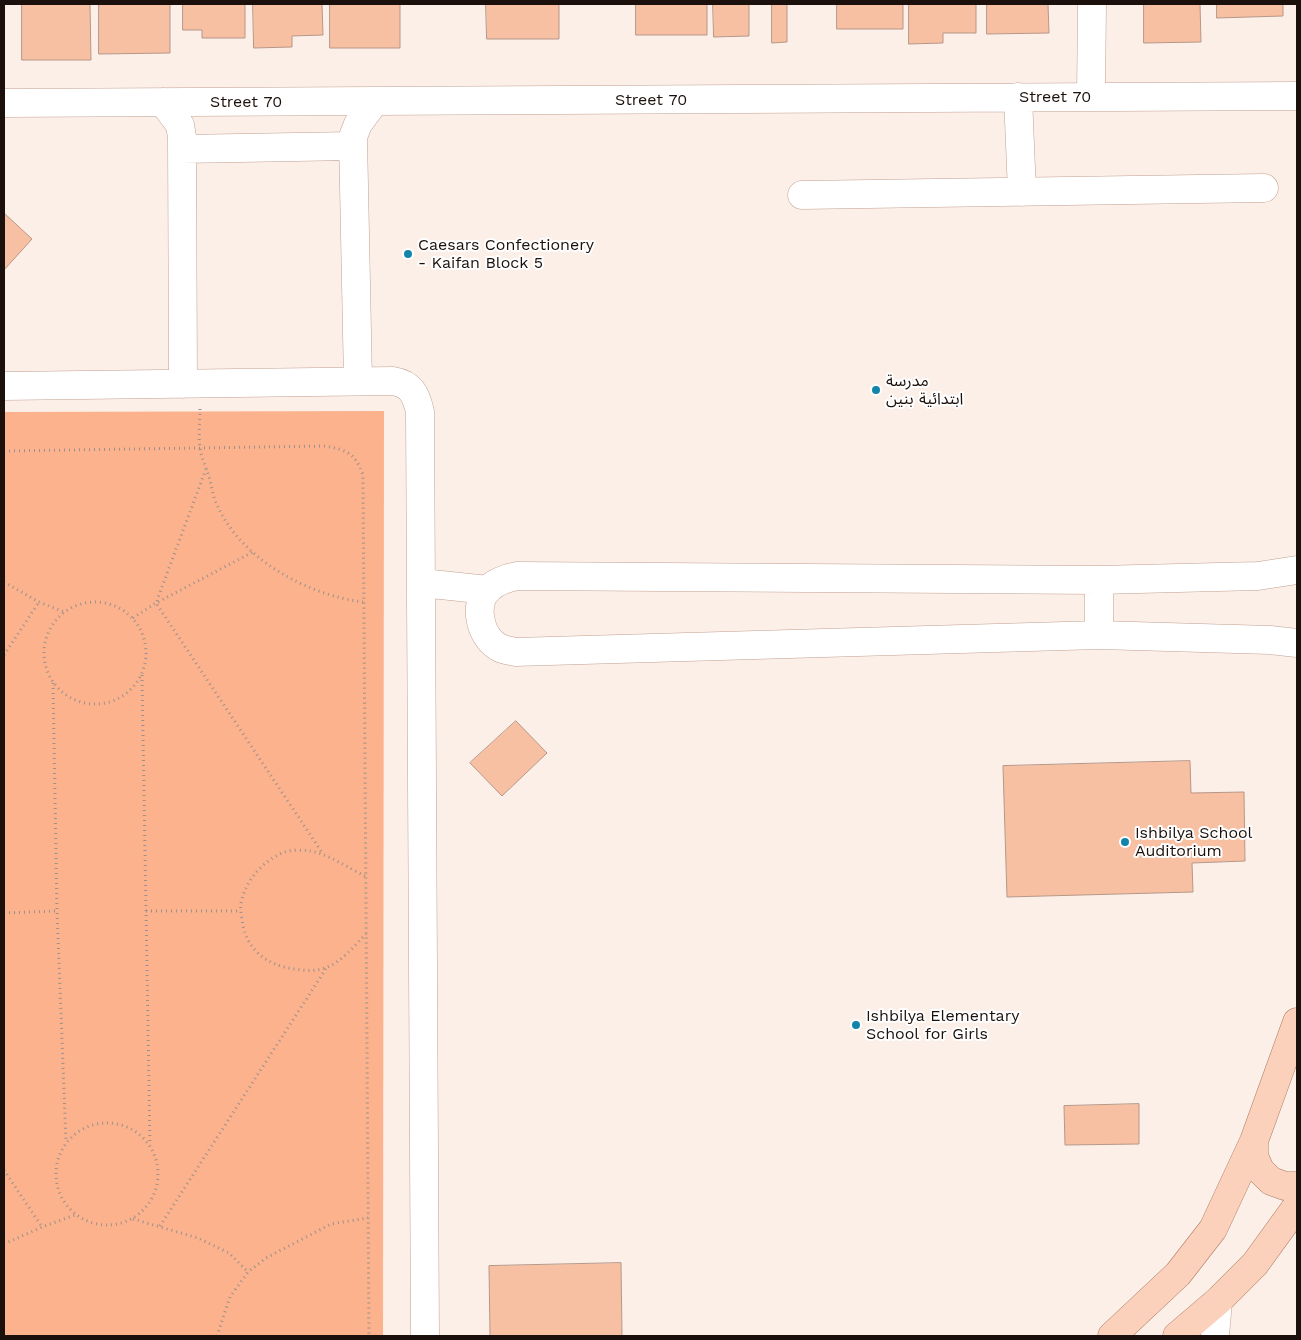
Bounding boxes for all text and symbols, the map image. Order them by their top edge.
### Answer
street label: Street 70 [1019,87,1091,107]
street label: Street 70 [615,90,687,110]
street label: Street 70 [210,92,282,112]
place label: Caesars Confectionery - Kaifan Block 5 [418,235,594,273]
marker: Caesars Confectionery - Kaifan Block 5 [402,248,414,260]
place label: مدرسة ابتدائية بنين [886,371,963,409]
marker: مدرسة ابتدائية بنين [870,384,882,396]
place label: Ishbilya School Auditorium [1135,823,1252,861]
marker: Ishbilya School Auditorium [1119,836,1131,848]
place label: Ishbilya Elementary School for Girls [866,1006,1019,1044]
marker: Ishbilya Elementary School for Girls [850,1019,862,1031]

